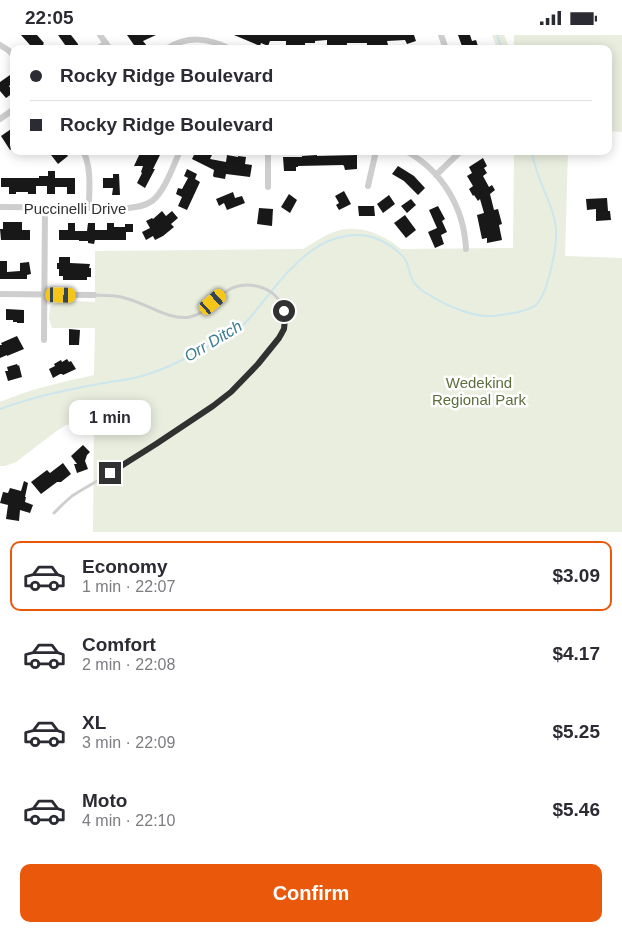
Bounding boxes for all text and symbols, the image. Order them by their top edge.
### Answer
text: 22:05 [25,7,74,28]
text: Rocky Ridge Boulevard [60,65,273,86]
text: Rocky Ridge Boulevard [60,114,273,135]
street label: Puccinelli Drive [24,200,126,217]
car [196,286,229,318]
car [45,287,76,303]
route start [273,300,295,322]
water label: Orr Ditch [181,317,245,365]
park label: Wedekind Regional Park [432,374,527,408]
callout: 1 min [69,401,151,435]
text: 1 min [89,409,131,426]
route end [99,462,121,484]
icon: car [22,554,67,599]
text: Economy [82,556,168,577]
text: $3.09 [552,565,600,586]
text: 1 min · 22:07 [82,578,175,595]
icon: car [22,632,67,677]
text: Comfort [82,634,156,655]
text: $4.17 [552,643,600,664]
text: 2 min · 22:08 [82,656,175,673]
icon: car [22,710,67,755]
text: XL [82,712,106,733]
text: $5.25 [552,721,600,742]
text: 3 min · 22:09 [82,734,175,751]
icon: car [22,788,67,833]
text: Moto [82,790,127,811]
text: $5.46 [552,799,600,820]
text: 4 min · 22:10 [82,812,175,829]
button: Confirm [20,864,602,922]

